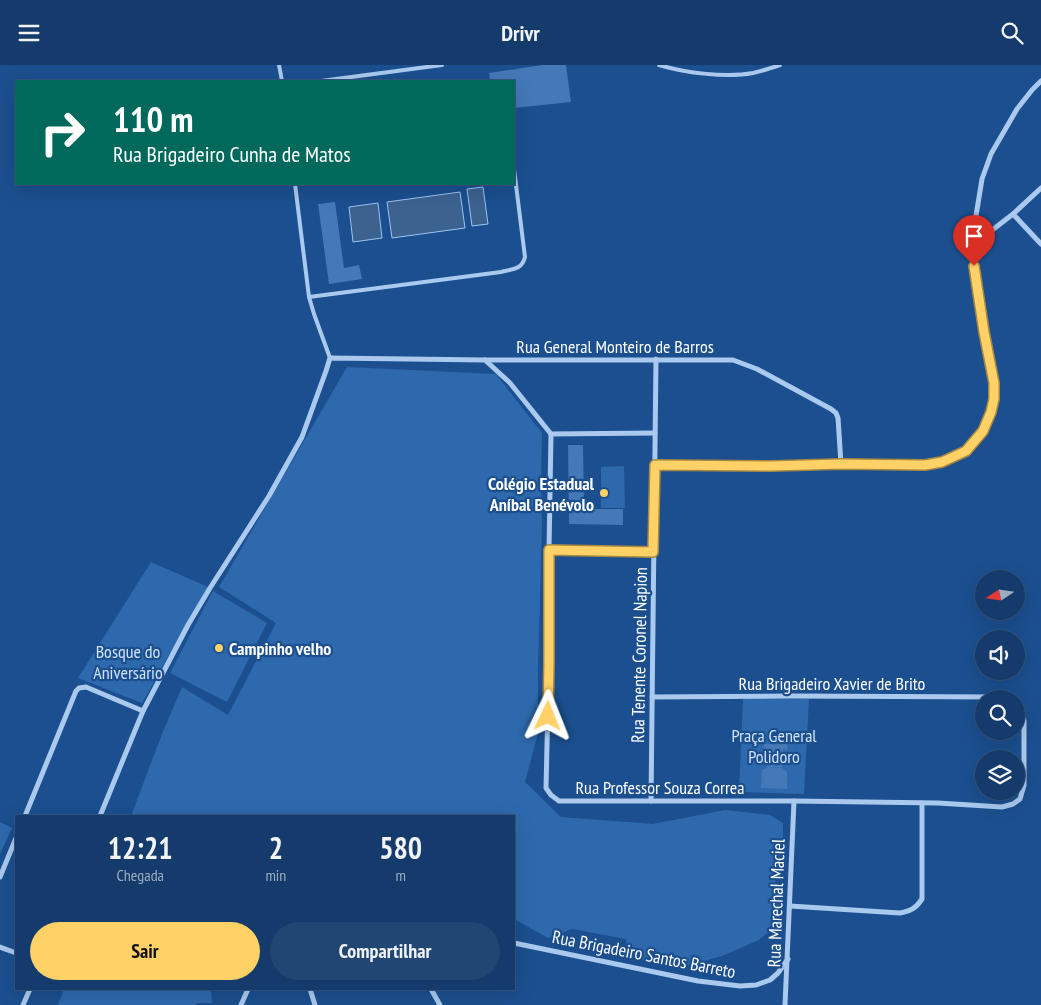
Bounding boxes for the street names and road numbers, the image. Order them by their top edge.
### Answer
street label: Rua General Monteiro de Barros [516,335,714,358]
street label: Rua Tenente Coronel Napion [626,567,652,743]
street label: Rua Brigadeiro Xavier de Brito [739,672,926,695]
street label: Rua Professor Souza Correa [575,776,745,799]
street label: Rua Marechal Maciel [762,838,790,968]
street label: Rua Brigadeiro Santos Barreto [550,925,738,983]

